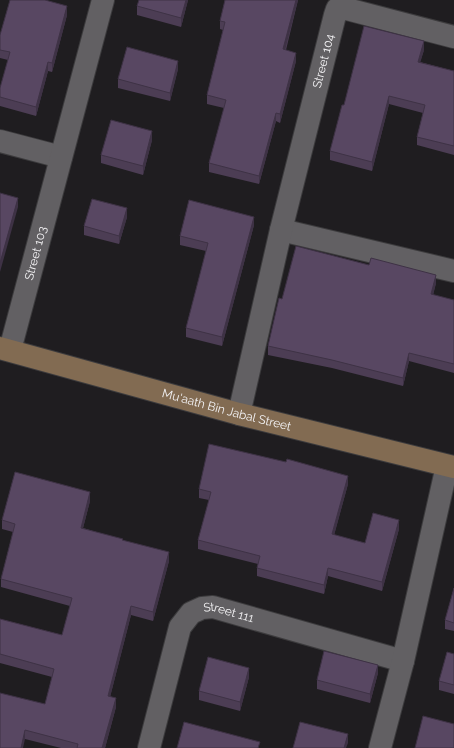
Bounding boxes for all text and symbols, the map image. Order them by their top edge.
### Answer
street label: Street 104 [310,32,337,90]
street label: Street 103 [22,225,50,282]
street label: Mu'aath Bin Jabal Street [161,386,293,434]
street label: Street 111 [203,600,255,625]

